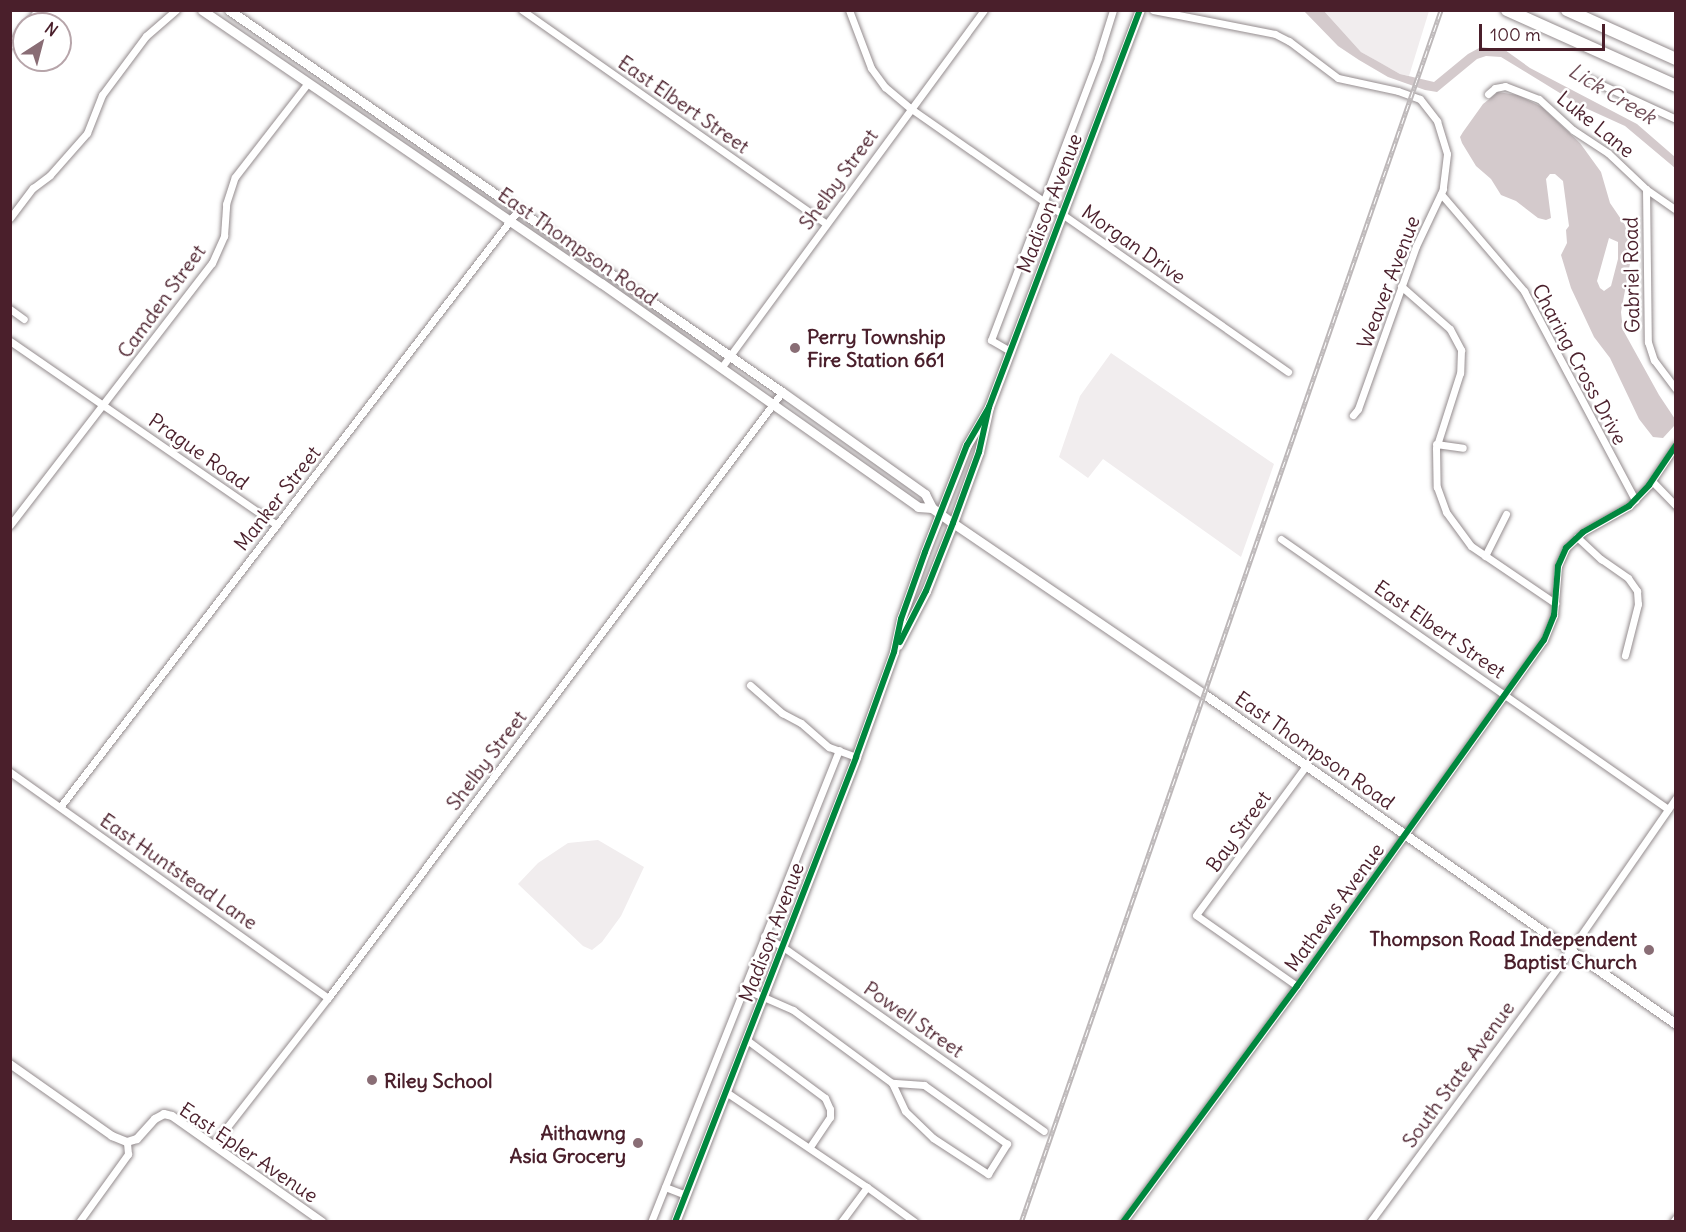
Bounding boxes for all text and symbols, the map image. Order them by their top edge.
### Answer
north arrow [12,12,72,72]
scale bar [1482,12,1608,50]
text: N [41,18,62,40]
text: 100 m [1490,23,1541,46]
street label: East Elbert Street [614,50,754,158]
water label: Lick Creek [1564,58,1660,130]
street label: Luke Lane [1553,86,1639,162]
street label: Shelby Street [793,124,883,234]
street label: Madison Avenue [1011,130,1087,276]
street label: East Thompson Road [494,182,662,310]
street label: Morgan Drive [1077,199,1191,289]
street label: Weaver Avenue [1352,212,1424,352]
street label: Gabriel Road [1618,217,1644,333]
street label: Camden Street [112,240,210,362]
street label: Charing Cross Drive [1527,279,1633,449]
place label: Perry Township Fire Station 661 [807,324,946,371]
marker: Perry Township Fire Station 661 [788,341,802,355]
street label: Prague Road [144,408,254,494]
street label: Manker Street [229,441,325,555]
street label: East Elbert Street [1370,575,1510,683]
street label: East Thompson Road [1231,686,1399,814]
street label: Shelby Street [441,705,531,815]
street label: Bay Street [1201,786,1275,876]
street label: East Huntstead Lane [96,808,262,934]
street label: Mathews Avenue [1279,838,1389,976]
street label: Madison Avenue [733,859,809,1005]
place label: Thompson Road Independent Baptist Church [1370,927,1637,974]
marker: Thompson Road Independent Baptist Church [1642,943,1656,957]
street label: Powell Street [859,976,969,1062]
street label: South State Avenue [1397,996,1519,1152]
place label: Riley School [384,1068,492,1092]
marker: Riley School [365,1073,379,1087]
street label: East Epler Avenue [175,1097,323,1207]
place label: Aithawng Asia Grocery [510,1120,626,1167]
marker: Aithawng Asia Grocery [631,1136,645,1150]

